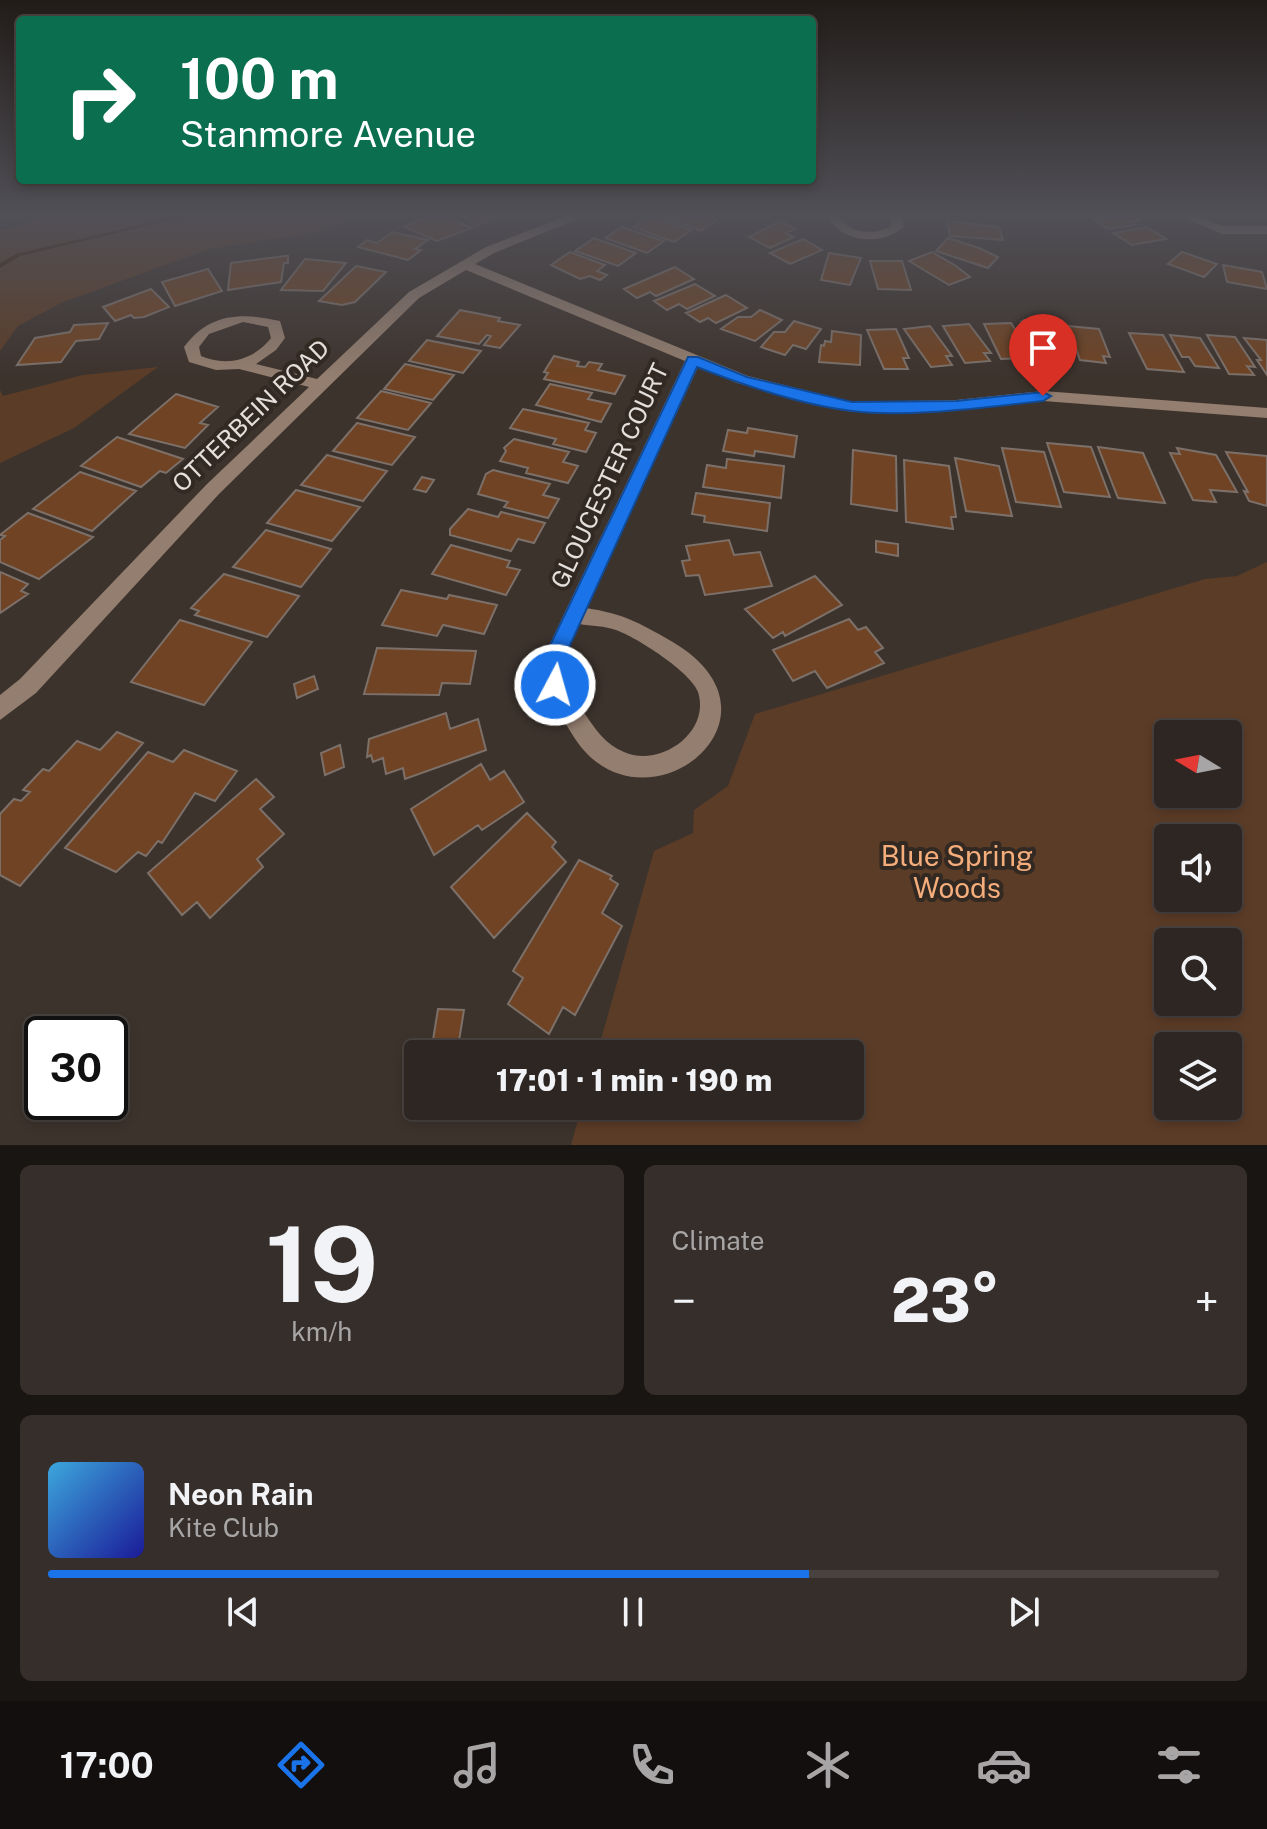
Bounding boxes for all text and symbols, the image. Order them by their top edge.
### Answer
text: 100 m [180,46,339,112]
icon: right [48,48,152,152]
text: Stanmore Avenue [180,113,476,155]
pin [1009,314,1077,396]
icon: arrive [1021,326,1065,370]
street label: OTTERBEIN ROAD [166,333,334,497]
street label: GLOUCESTER COURT [545,359,673,592]
position arrow [513,643,597,727]
north arrow [1154,720,1242,808]
map controls [1154,720,1242,1120]
button: sound [1154,824,1242,912]
park label: Blue Spring Woods [881,839,1033,904]
button: search [1154,928,1242,1016]
speed limit sign: 30 [24,1016,128,1120]
button: layers [1154,1032,1242,1120]
text: 17:01 · 1 min · 190 m [496,1062,772,1098]
text: 19 [265,1203,378,1325]
text: Climate [672,1225,765,1256]
text: 23° [891,1265,1000,1336]
text: − [672,1275,696,1327]
text: + [1195,1275,1219,1327]
text: km/h [291,1316,352,1347]
text: Neon Rain [168,1476,314,1512]
text: Kite Club [168,1512,279,1543]
icon: previous [221,1590,265,1634]
icon: pause [611,1590,655,1634]
icon: next [1002,1590,1046,1634]
icon: directions [273,1737,329,1793]
icon: music [449,1737,505,1793]
icon: phone [624,1737,680,1793]
icon: climate [800,1737,856,1793]
icon: car [976,1737,1032,1793]
icon: filters [1151,1737,1207,1793]
text: 17:00 [60,1744,154,1786]

